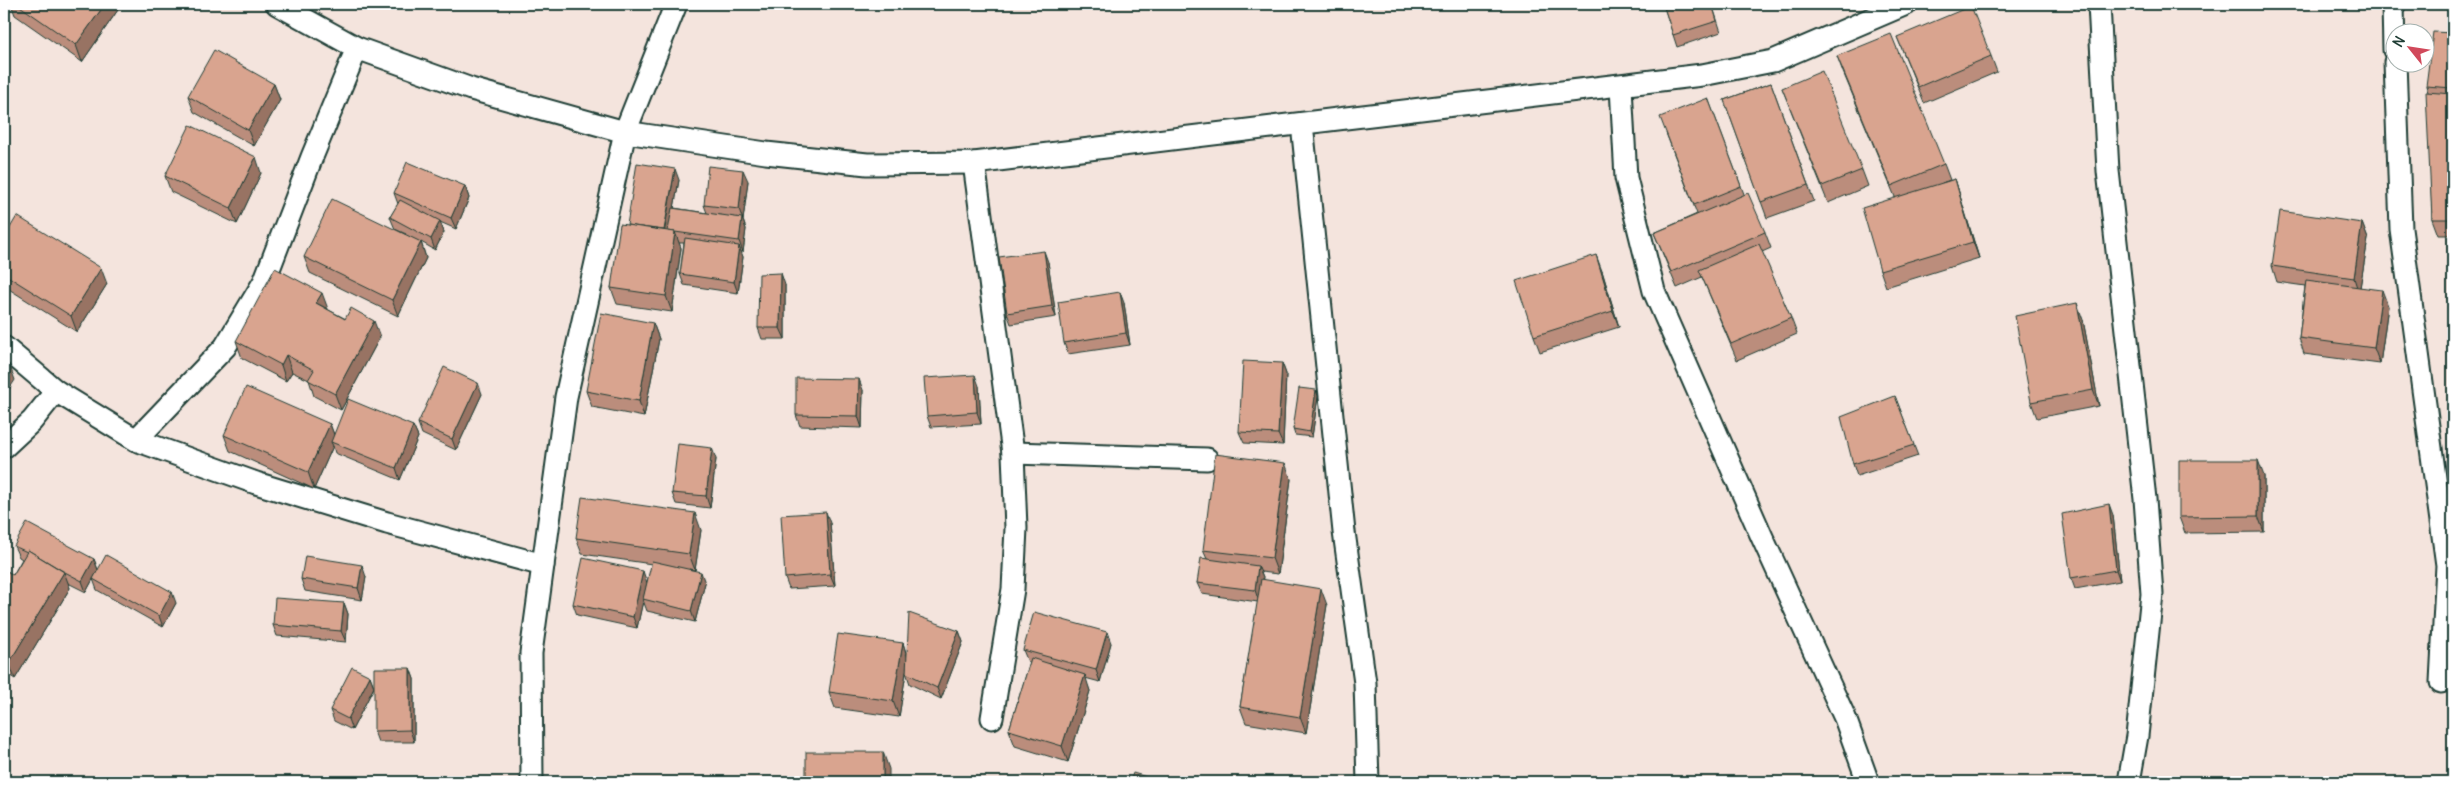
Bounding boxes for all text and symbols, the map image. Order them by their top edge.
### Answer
north arrow [2384,22,2434,72]
text: N [2389,33,2409,50]

